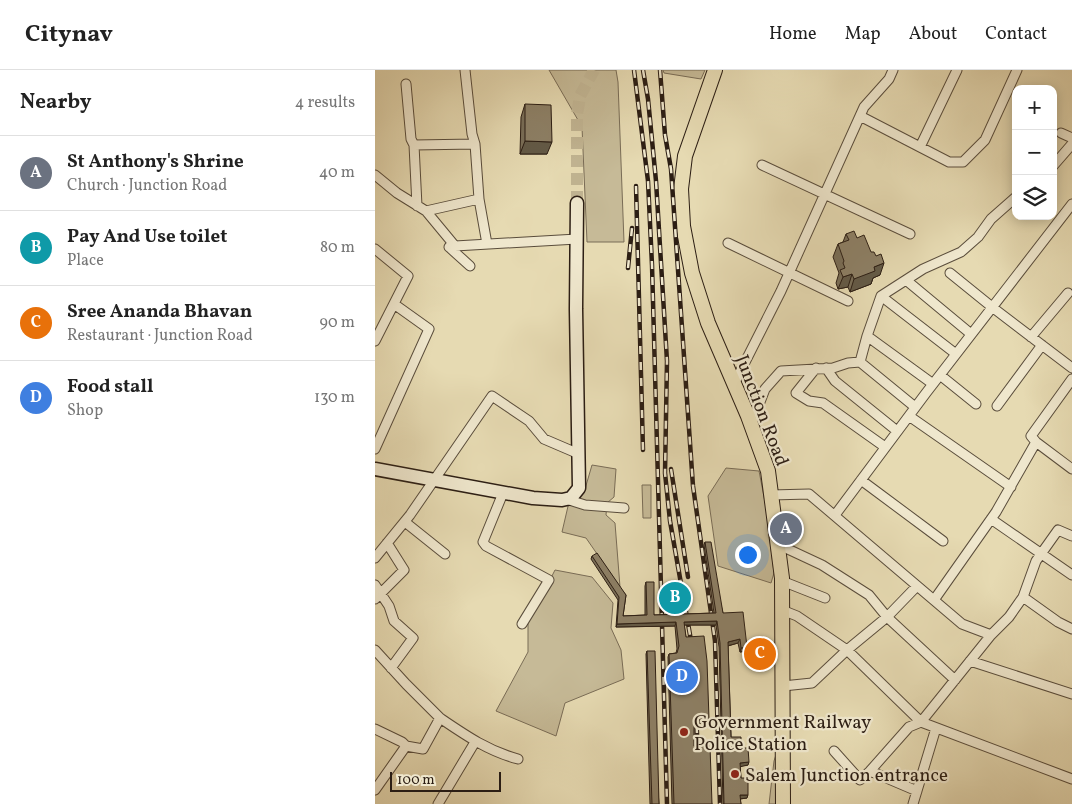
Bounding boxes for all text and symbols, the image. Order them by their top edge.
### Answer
text: Citynav [25,18,113,52]
text: Home [769,22,817,47]
text: Map [845,22,881,47]
text: About [909,22,957,47]
text: Contact [985,22,1047,47]
map controls [1012,85,1057,220]
button: + [1012,85,1057,130]
text: Nearby [20,88,91,117]
text: 4 results [295,92,355,114]
button: − [1012,130,1057,175]
text: St Anthony's Shrine [67,149,244,175]
text: A [30,162,42,184]
text: 40 m [319,162,355,184]
text: Church · Junction Road [67,175,227,197]
button: layers [1012,175,1057,220]
text: Pay And Use toilet [67,224,227,250]
text: B [31,237,41,259]
text: 80 m [320,237,355,259]
text: Place [67,250,104,272]
text: Sree Ananda Bhavan [67,299,252,325]
text: C [31,312,41,334]
text: 90 m [319,312,355,334]
text: Restaurant · Junction Road [67,325,253,347]
street label: Junction Road [728,351,794,470]
text: Food stall [67,374,153,400]
text: D [30,387,42,409]
text: 130 m [314,387,355,409]
text: Shop [67,400,103,422]
pin: A [770,510,802,548]
your location [735,542,761,568]
pin: B [659,579,691,617]
pin: C [744,635,776,673]
pin: D [666,658,698,696]
place label: Government Railway Police Station [694,710,871,758]
marker: Government Railway Police Station [678,726,690,738]
place label: Salem Junction entrance [745,763,948,789]
marker: Salem Junction entrance [729,768,741,780]
scale bar [390,769,501,792]
text: 100 m [397,771,435,790]

